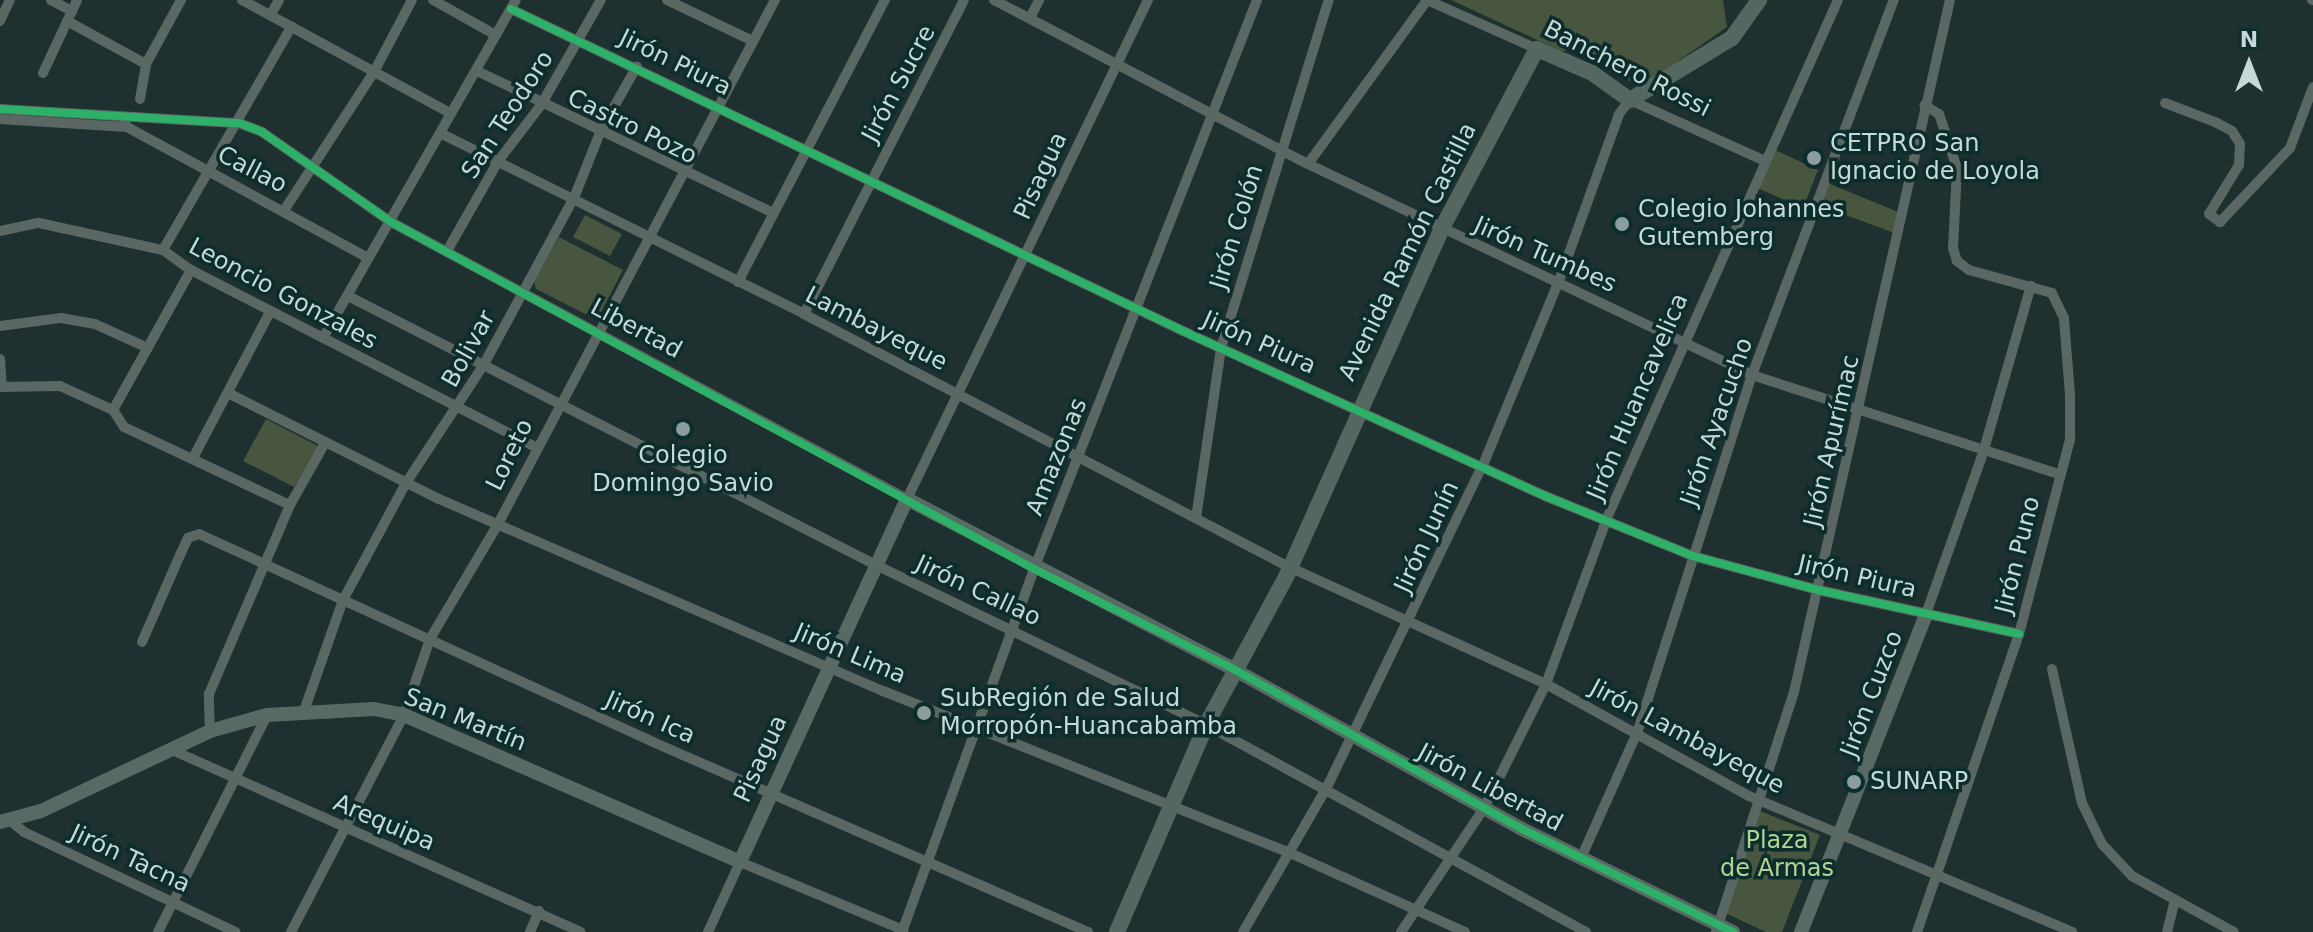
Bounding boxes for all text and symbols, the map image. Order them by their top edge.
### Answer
street label: Banchero Rossi [1539,15,1715,123]
street label: Jirón Sucre [856,21,942,147]
street label: Jirón Piura [614,24,736,102]
north arrow [2209,24,2289,104]
text: N [2240,27,2258,52]
street label: San Teodoro [456,46,560,184]
street label: Castro Pozo [562,83,702,171]
street label: Avenida Ramón Castilla [1333,118,1483,386]
street label: Pisagua [1008,128,1074,224]
place label: CETPRO San Ignacio de Loyola [1830,130,2040,186]
street label: Callao [212,140,292,200]
marker: CETPRO San Ignacio de Loyola [1805,149,1823,167]
street label: Jirón Colón [1204,161,1270,293]
place label: Colegio Johannes Gutemberg [1638,196,1844,252]
street label: Jirón Tumbes [1469,211,1621,299]
marker: Colegio Johannes Gutemberg [1613,215,1631,233]
street label: Leoncio Gonzales [184,232,382,356]
street label: Lambayeque [800,281,952,377]
street label: Jirón Huancavelica [1581,289,1695,505]
street label: Libertad [585,293,687,365]
street label: Jirón Piura [1198,305,1320,381]
street label: Bolivar [436,306,502,392]
street label: Jirón Ayacucho [1675,334,1759,510]
street label: Jirón Apurímac [1798,352,1866,530]
street label: Amazonas [1020,394,1094,520]
street label: Loreto [480,415,540,495]
marker: Colegio Domingo Savio [674,420,692,438]
place label: Colegio Domingo Savio [592,442,774,498]
street label: Jirón Junín [1389,477,1465,597]
street label: Jirón Puno [1990,493,2046,617]
street label: Jirón Callao [911,549,1045,633]
street label: Jirón Piura [1795,549,1919,605]
street label: Jirón Lima [790,618,910,690]
street label: Jirón Cuzco [1835,627,1909,761]
street label: Jirón Lambayeque [1585,674,1789,800]
street label: San Martín [400,682,530,758]
street label: Jirón Ica [600,685,700,751]
place label: SubRegión de Salud Morropón-Huancabamba [940,685,1237,741]
marker: SubRegión de Salud Morropón-Huancabamba [915,704,933,722]
street label: Pisagua [728,711,794,807]
street label: Jirón Libertad [1413,738,1567,838]
place label: SUNARP [1870,768,1968,796]
marker: SUNARP [1845,773,1863,791]
street label: Arequipa [329,789,439,857]
street label: Jirón Tacna [65,819,195,899]
park label: Plaza de Armas [1720,827,1834,883]

